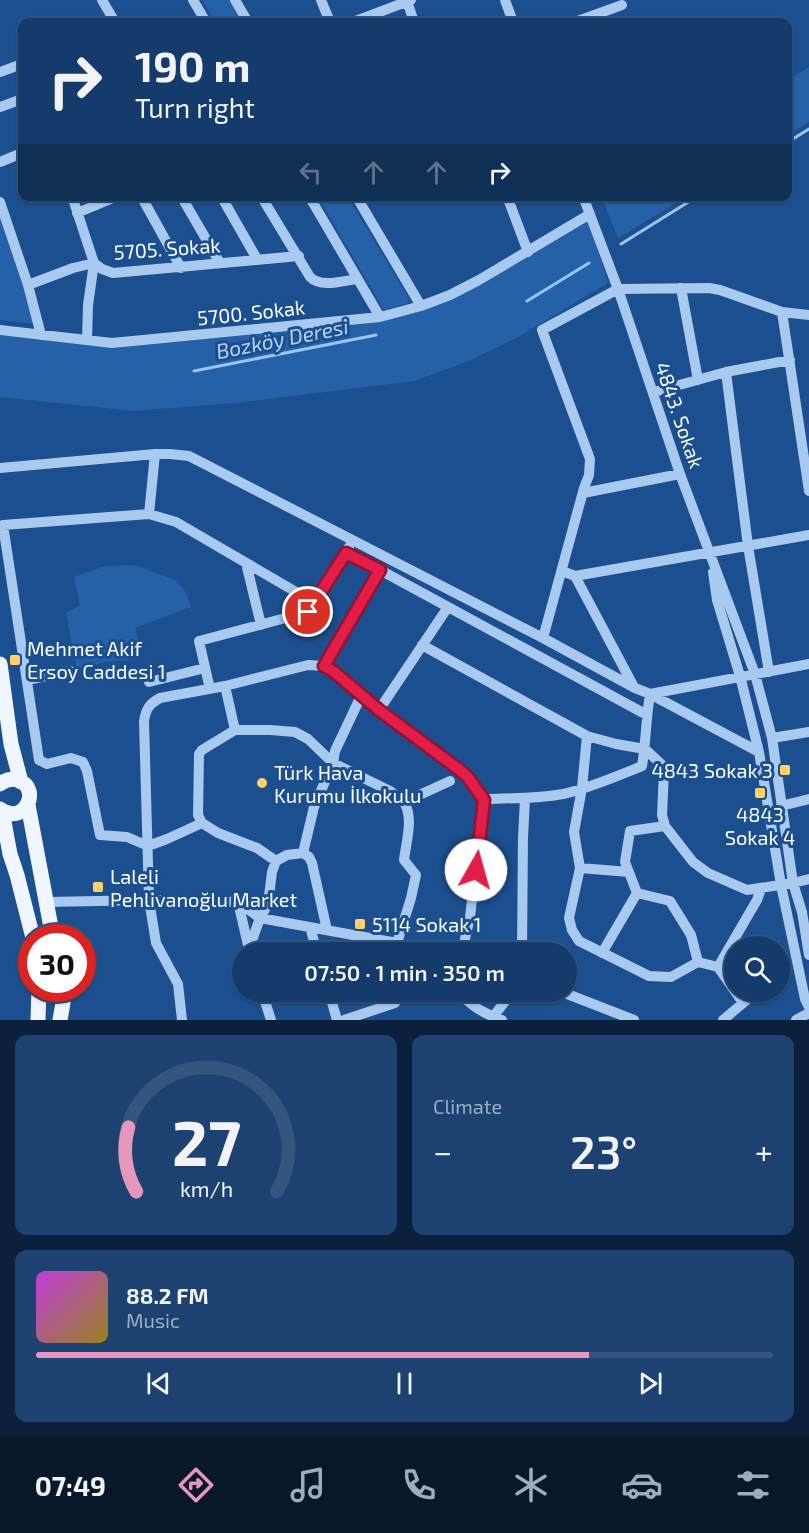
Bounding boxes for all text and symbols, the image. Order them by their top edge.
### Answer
text: 190 m [135,40,251,90]
icon: right [36,42,114,120]
text: Turn right [135,91,255,123]
icon: left [294,156,327,189]
icon: ahead [357,156,390,189]
icon: ahead [420,156,453,189]
icon: right [483,156,516,189]
street label: 5705. Sokak [113,232,221,264]
street label: 5700. Sokak [196,294,306,330]
water label: Bozköy Deresi [214,313,350,364]
street label: 4843. Sokak [651,359,709,471]
pin [282,586,333,637]
icon: arrive [291,595,324,628]
place label: Mehmet Akif Ersoy Caddesi 1 [27,636,166,683]
marker: Mehmet Akif Ersoy Caddesi 1 [8,653,22,667]
place label: 4843 Sokak 3 [651,758,773,782]
place label: Türk Hava Kurumu İlkokulu [274,760,421,807]
marker: 4843 Sokak 3 [778,763,792,777]
marker: Türk Hava Kurumu İlkokulu [255,776,269,790]
marker: 4843 Sokak 4 [753,786,767,800]
place label: 4843 Sokak 4 [725,802,795,849]
position arrow [444,838,508,902]
place label: Laleli Pehlivanoğlu Market [110,864,298,911]
marker: Laleli Pehlivanoğlu Market [91,880,105,894]
place label: 5114 Sokak 1 [372,912,482,936]
marker: 5114 Sokak 1 [353,917,367,931]
speed limit sign: 30 [18,924,96,1002]
map controls [724,936,790,1002]
button: search [724,936,790,1002]
text: 07:50 · 1 min · 350 m [304,959,505,985]
text: Climate [433,1094,502,1118]
text: 27 [171,1104,241,1179]
text: 23° [570,1124,637,1178]
text: − [433,1131,452,1171]
text: + [755,1131,773,1171]
text: km/h [179,1176,233,1201]
text: 88.2 FM [126,1282,209,1308]
text: Music [126,1308,180,1332]
icon: previous [142,1367,175,1400]
icon: pause [388,1367,421,1400]
icon: next [634,1367,667,1400]
icon: directions [175,1464,217,1506]
icon: music [287,1464,329,1506]
icon: phone [398,1464,440,1506]
icon: climate [510,1464,552,1506]
icon: car [621,1464,663,1506]
icon: filters [732,1464,774,1506]
text: 07:49 [35,1469,106,1501]

